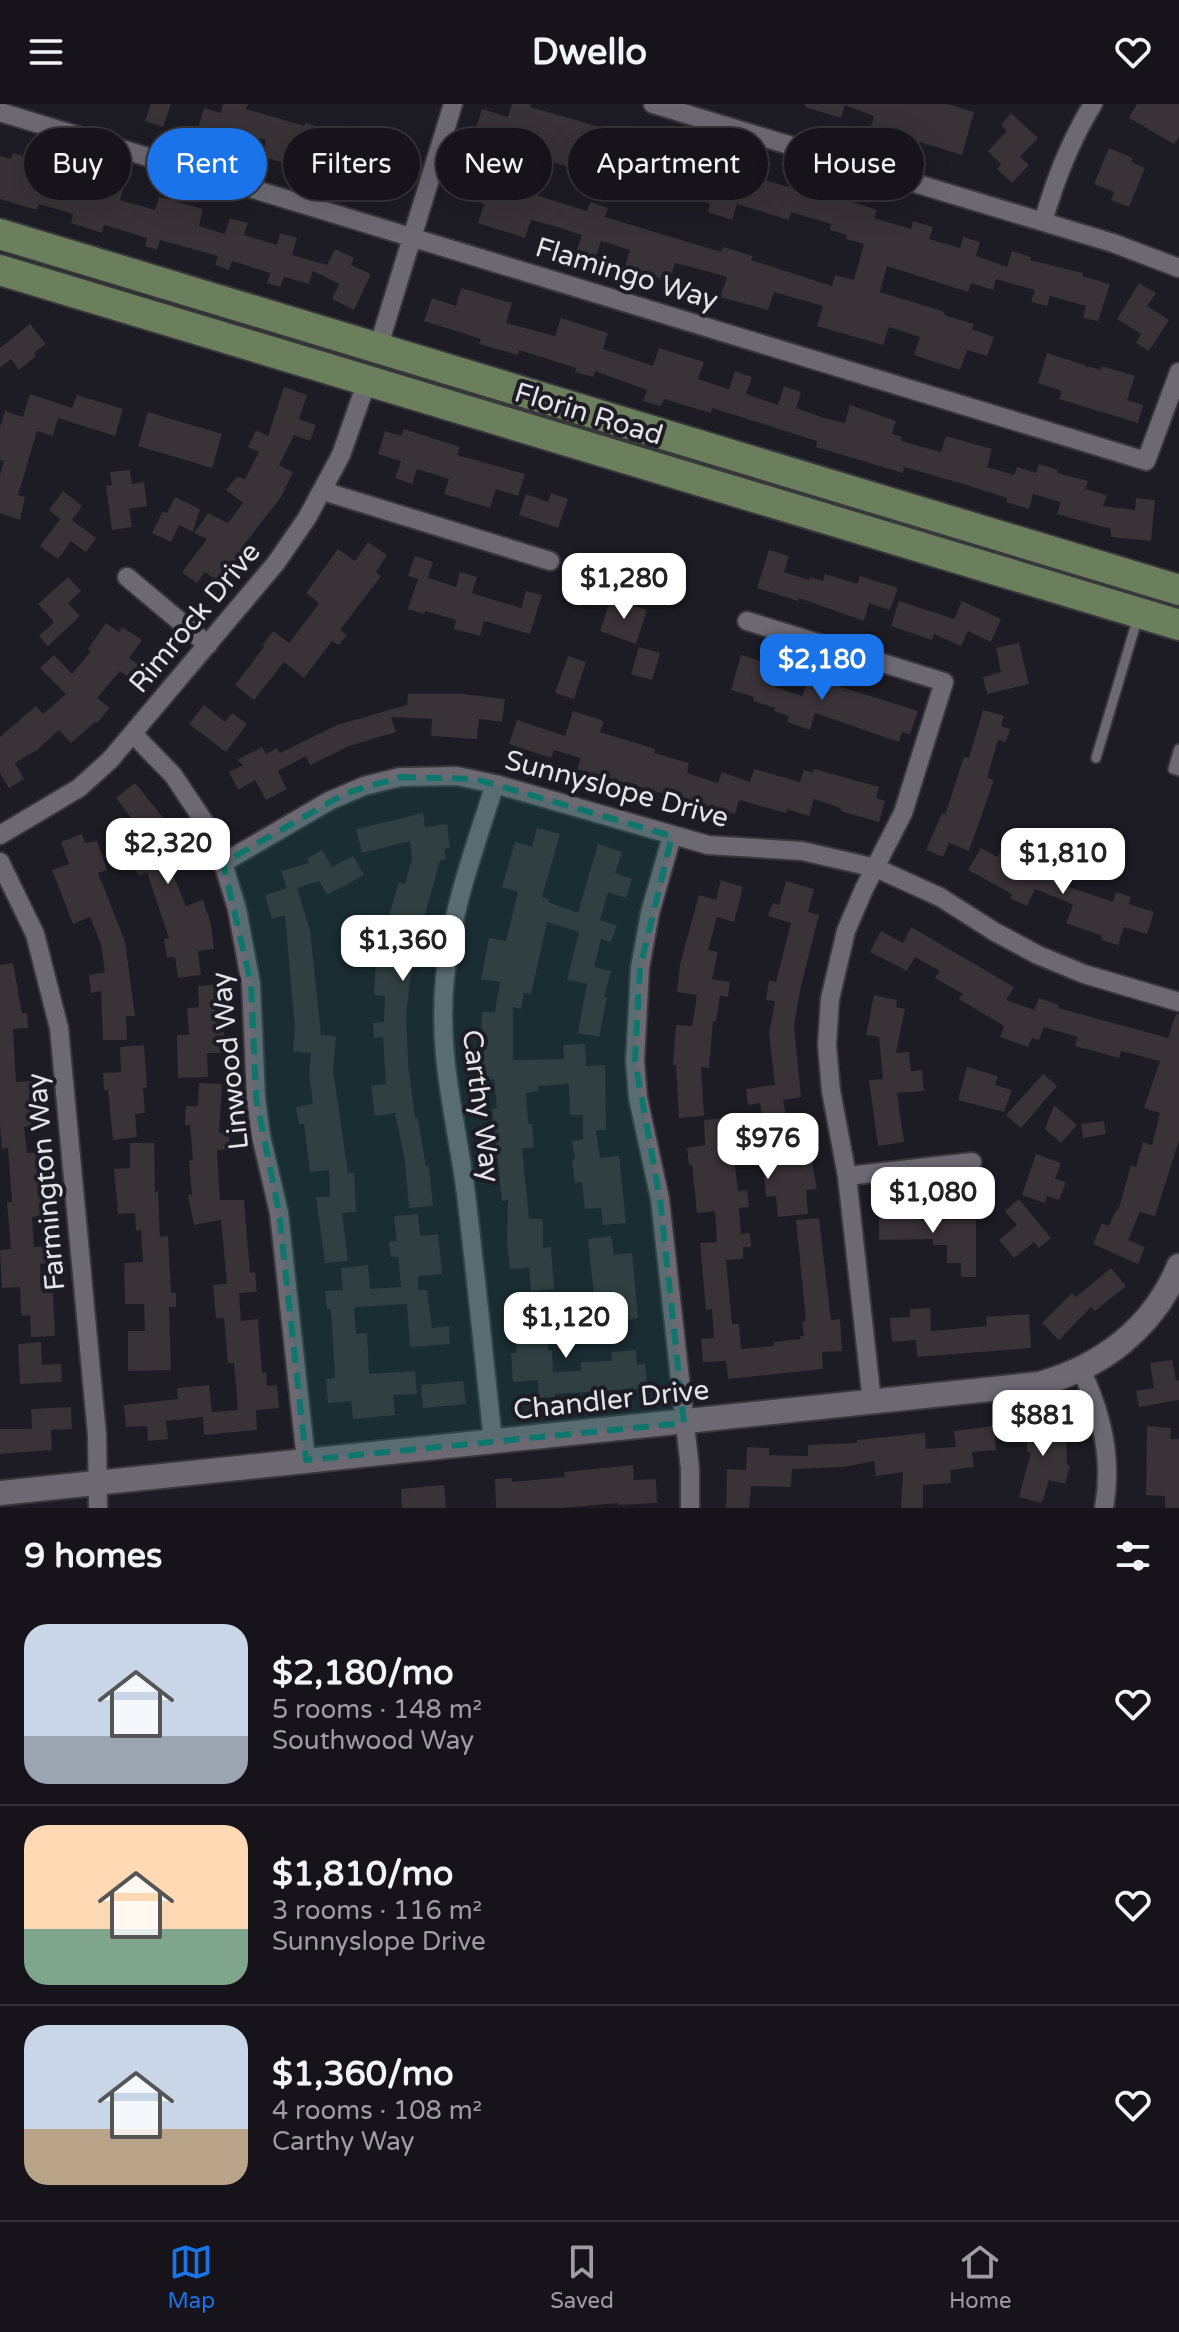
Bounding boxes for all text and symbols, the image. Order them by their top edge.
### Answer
icon: menu [24,30,68,74]
icon: heart [1111,30,1155,74]
text: Dwello [532,31,647,74]
chip: Buy [24,128,131,200]
chip: Rent [147,128,267,200]
chip: Filters [283,128,420,200]
chip: New [436,128,552,200]
chip: Apartment [568,128,768,200]
chip: House [784,128,924,200]
street label: Flamingo Way [531,230,722,318]
street label: Florin Road [510,375,667,453]
street label: Rimrock Drive [122,535,268,700]
pin: $1,280 [559,553,689,621]
text: $1,280 [580,563,668,594]
pin: $2,180 [757,634,887,702]
text: $2,180 [778,644,866,675]
street label: Sunnyslope Drive [501,743,732,835]
pin: $2,320 [103,818,233,886]
text: $2,320 [124,828,212,859]
pin: $1,810 [998,828,1128,896]
text: $1,810 [1019,838,1107,869]
pin: $1,360 [338,915,468,983]
text: $1,360 [359,925,447,956]
street label: Linwood Way [204,970,256,1151]
street label: Carthy Way [455,1028,507,1184]
street label: Farmington Way [20,1072,72,1292]
pin: $976 [721,1113,815,1181]
text: $976 [735,1123,801,1154]
pin: $1,080 [868,1167,998,1235]
text: $1,080 [889,1177,977,1208]
pin: $1,120 [501,1292,631,1360]
text: $1,120 [522,1302,610,1333]
street label: Chandler Drive [511,1373,711,1427]
pin: $881 [996,1390,1090,1458]
text: $881 [1010,1400,1076,1431]
icon: filters [1111,1534,1155,1578]
text: 9 homes [24,1536,162,1577]
text: $2,180/mo [272,1653,454,1694]
icon: home [88,1656,184,1752]
icon: heart [1111,1682,1155,1726]
text: 5 rooms · 148 m² [272,1694,482,1725]
text: Southwood Way [272,1725,474,1756]
text: $1,810/mo [272,1854,453,1895]
icon: home [88,1857,184,1953]
icon: heart [1111,1883,1155,1927]
text: 3 rooms · 116 m² [272,1895,482,1926]
text: Sunnyslope Drive [272,1926,486,1957]
text: $1,360/mo [272,2054,454,2095]
icon: home [88,2057,184,2153]
icon: heart [1111,2083,1155,2127]
text: 4 rooms · 108 m² [272,2095,482,2126]
text: Carthy Way [272,2126,414,2157]
tab: Map [168,2240,215,2314]
tab: Saved [550,2240,614,2314]
tab: Home [949,2240,1011,2314]

